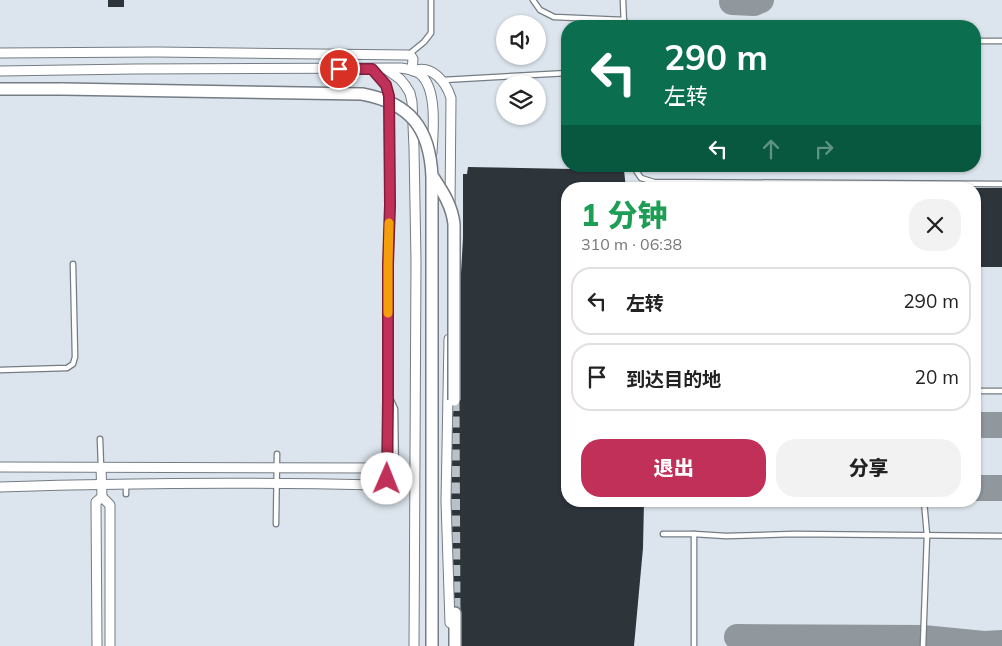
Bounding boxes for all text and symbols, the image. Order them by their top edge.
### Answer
map controls [496,15,546,125]
button: sound [496,15,546,65]
text: 290 m [664,35,768,79]
icon: left [581,40,646,105]
pin [318,48,360,90]
icon: arrive [325,55,353,83]
button: layers [496,75,546,125]
text: 左转 [664,82,708,110]
icon: left [704,135,732,163]
icon: ahead [757,135,785,163]
icon: right [810,135,838,163]
text: 1 分钟 [581,196,667,234]
button: close [909,199,961,251]
text: 310 m · 06:38 [581,234,682,254]
icon: left [583,287,611,315]
text: 290 m [903,289,959,313]
text: 左转 [626,291,664,315]
icon: arrive [583,363,611,391]
text: 20 m [915,365,959,389]
text: 到达目的地 [626,367,721,391]
button: 退出 [581,439,766,497]
button: 分享 [776,439,961,497]
position arrow [360,452,412,504]

